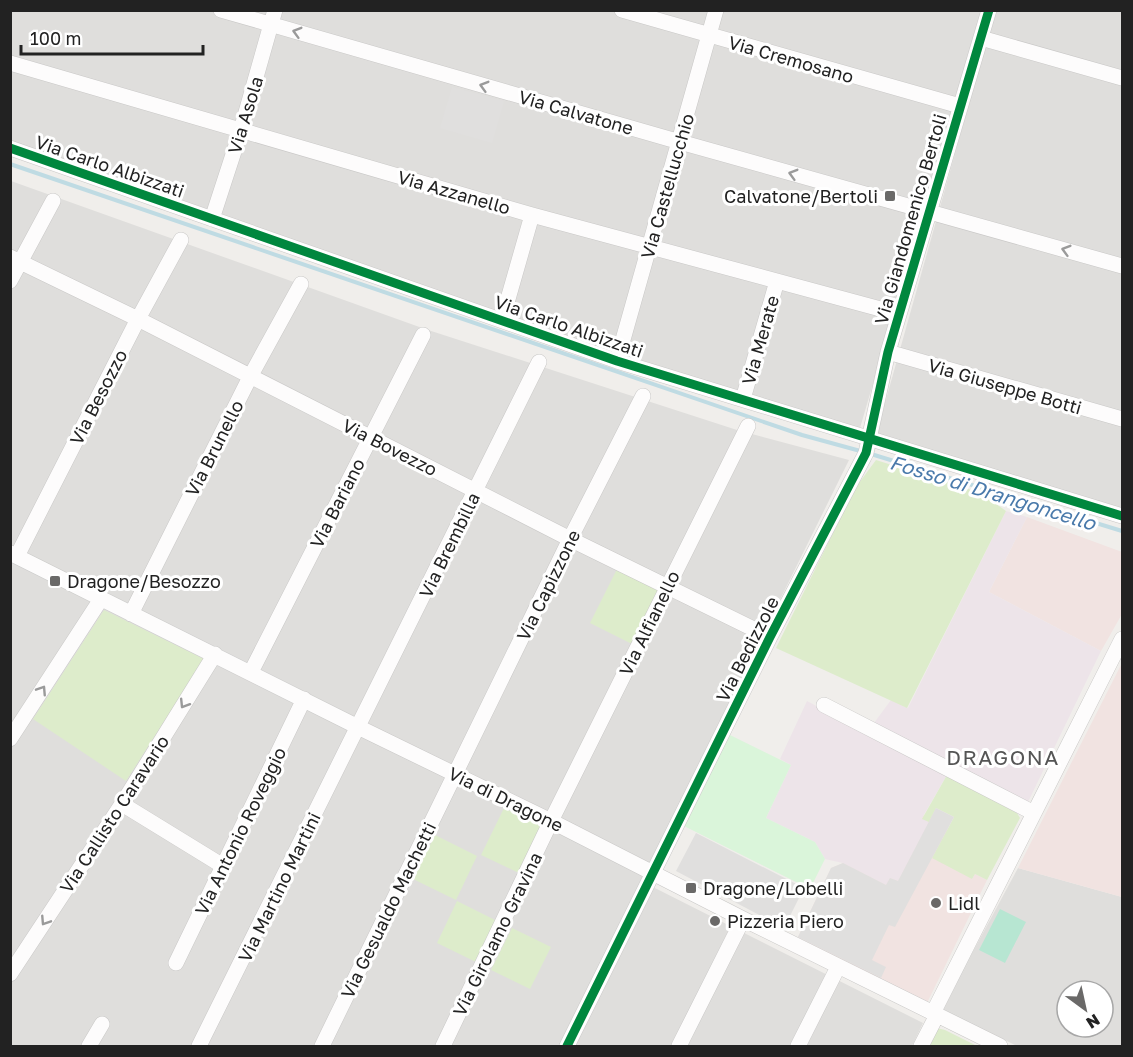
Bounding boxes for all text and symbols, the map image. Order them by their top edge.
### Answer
scale bar [21,18,202,56]
text: 100 m [30,27,81,49]
one-way arrow [292,27,303,39]
street label: Via Cremosano [726,31,856,87]
street label: Via Asola [223,74,267,156]
one-way arrow [479,81,490,93]
street label: Via Calvatone [516,85,636,139]
street label: Via Castellucchio [636,111,698,261]
street label: Via Giandomenico Bertoli [869,111,951,327]
street label: Via Carlo Albizzati [33,130,187,202]
street label: Via Azzanello [395,165,513,219]
one-way arrow [788,169,799,181]
place label: Calvatone/Bertoli [724,185,878,207]
marker: Calvatone/Bertoli [883,189,897,203]
one-way arrow [1061,245,1071,258]
street label: Via Carlo Albizzati [492,290,646,362]
street label: Via Merate [737,293,783,387]
street label: Via Besozzo [65,346,131,448]
street label: Via Giuseppe Botti [926,354,1084,418]
street label: Via Brunello [180,396,248,500]
street label: Via Bovezzo [339,414,441,480]
water label: Fosso di Drangoncello [887,449,1100,536]
street label: Via Bariano [305,454,369,552]
street label: Via Brembilla [414,489,484,601]
street label: Via Capizzone [512,526,584,644]
street label: Via Alfianello [614,567,684,679]
place label: Dragone/Besozzo [67,570,221,592]
marker: Dragone/Besozzo [48,574,62,588]
street label: Via Bedizzole [711,593,783,705]
one-way arrow [35,685,46,696]
one-way arrow [180,698,192,708]
street label: Via Callisto Caravario [55,731,173,897]
street label: Via Antonio Roveggio [190,743,290,919]
district label: DRAGONA [946,744,1060,770]
street label: Via di Dragone [445,762,567,836]
street label: Via Martino Martini [233,809,325,965]
street label: Via Gesualdo Machetti [336,818,440,1002]
street label: Via Girolamo Gravina [448,849,546,1019]
place label: Dragone/Lobelli [703,877,843,899]
marker: Dragone/Lobelli [684,881,698,895]
place label: Lidl [948,892,980,914]
marker: Lidl [929,896,943,910]
place label: Pizzeria Piero [727,910,844,932]
one-way arrow [41,914,52,925]
marker: Pizzeria Piero [708,914,722,928]
north arrow [1055,979,1115,1039]
text: N [1083,1010,1104,1033]

